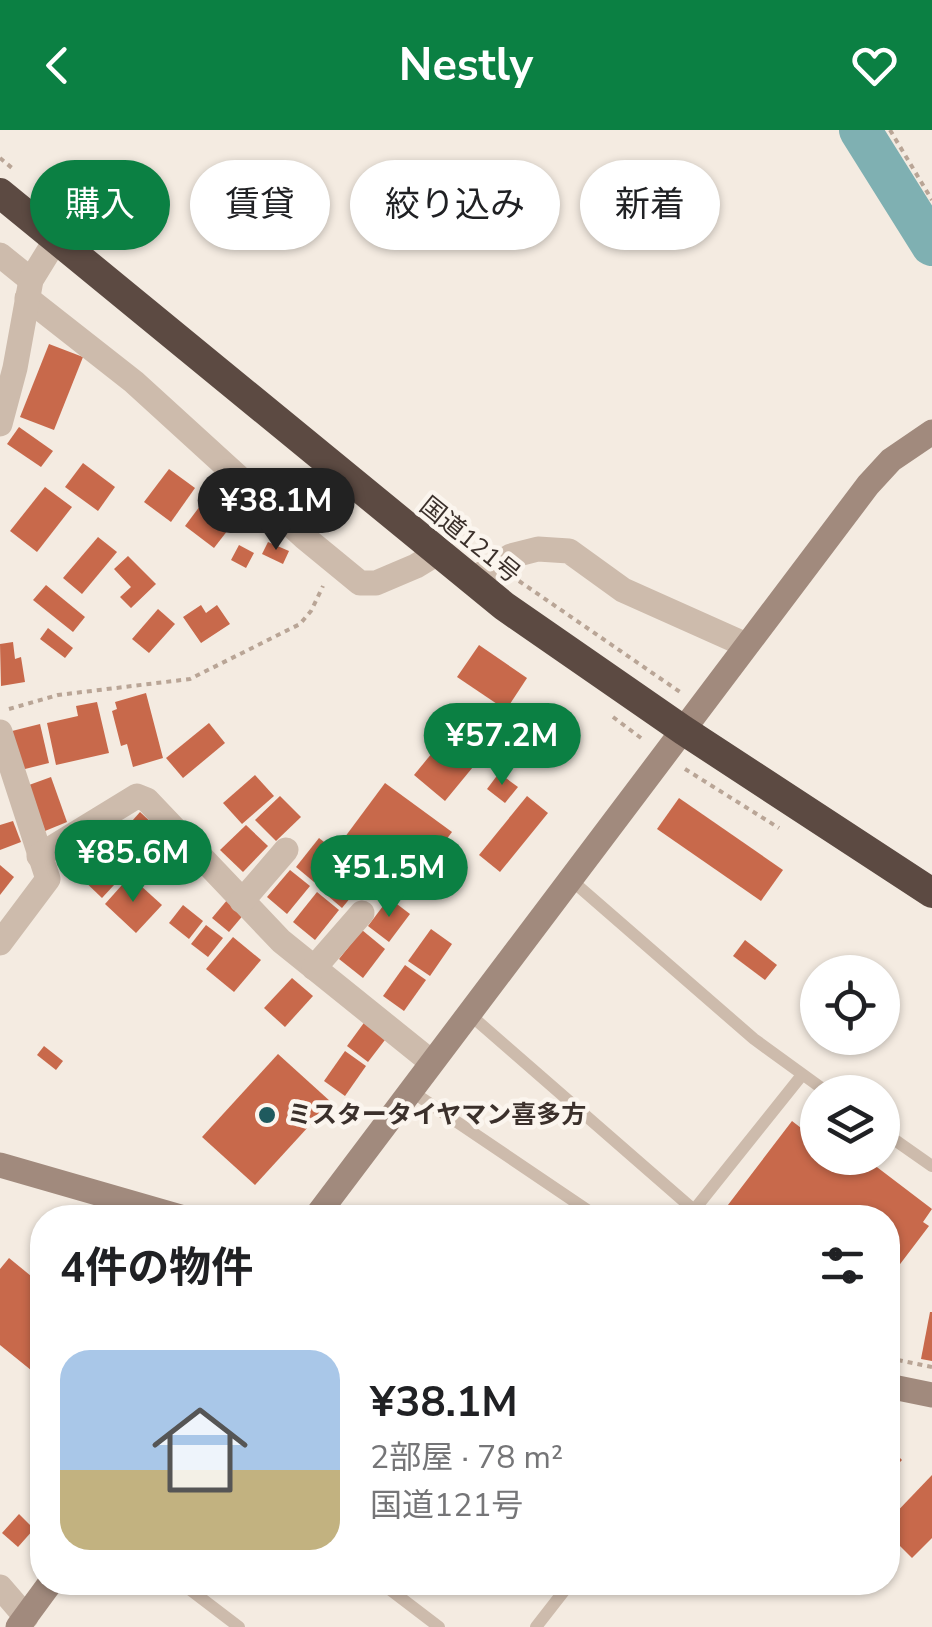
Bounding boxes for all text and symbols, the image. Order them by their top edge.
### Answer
text: Nestly [399,35,533,96]
icon: back [30,38,85,93]
icon: heart [847,38,902,93]
chip: 購入 [30,160,170,250]
chip: 賃貸 [190,160,330,250]
chip: 絞り込み [350,160,560,250]
chip: 新着 [580,160,720,250]
pin: ¥38.1M [195,468,357,553]
text: ¥38.1M [220,479,332,522]
street label: 国道121号 [413,489,527,591]
pin: ¥57.2M [421,703,583,788]
text: ¥57.2M [446,714,558,757]
pin: ¥85.6M [52,820,214,905]
text: ¥85.6M [77,831,189,874]
pin: ¥51.5M [308,835,470,920]
text: ¥51.5M [333,846,445,889]
map controls [800,955,900,1175]
button: locate [800,955,900,1055]
button: layers [800,1075,900,1175]
place label: ミスタータイヤマン喜多方 [287,1098,586,1132]
marker: ミスタータイヤマン喜多方 [256,1104,278,1126]
icon: filters [815,1238,870,1293]
text: 4件の物件 [60,1240,253,1297]
text: ¥38.1M [370,1374,518,1431]
icon: home [140,1390,260,1510]
text: 2部屋 · 78 m² [370,1436,563,1479]
text: 国道121号 [370,1484,524,1527]

